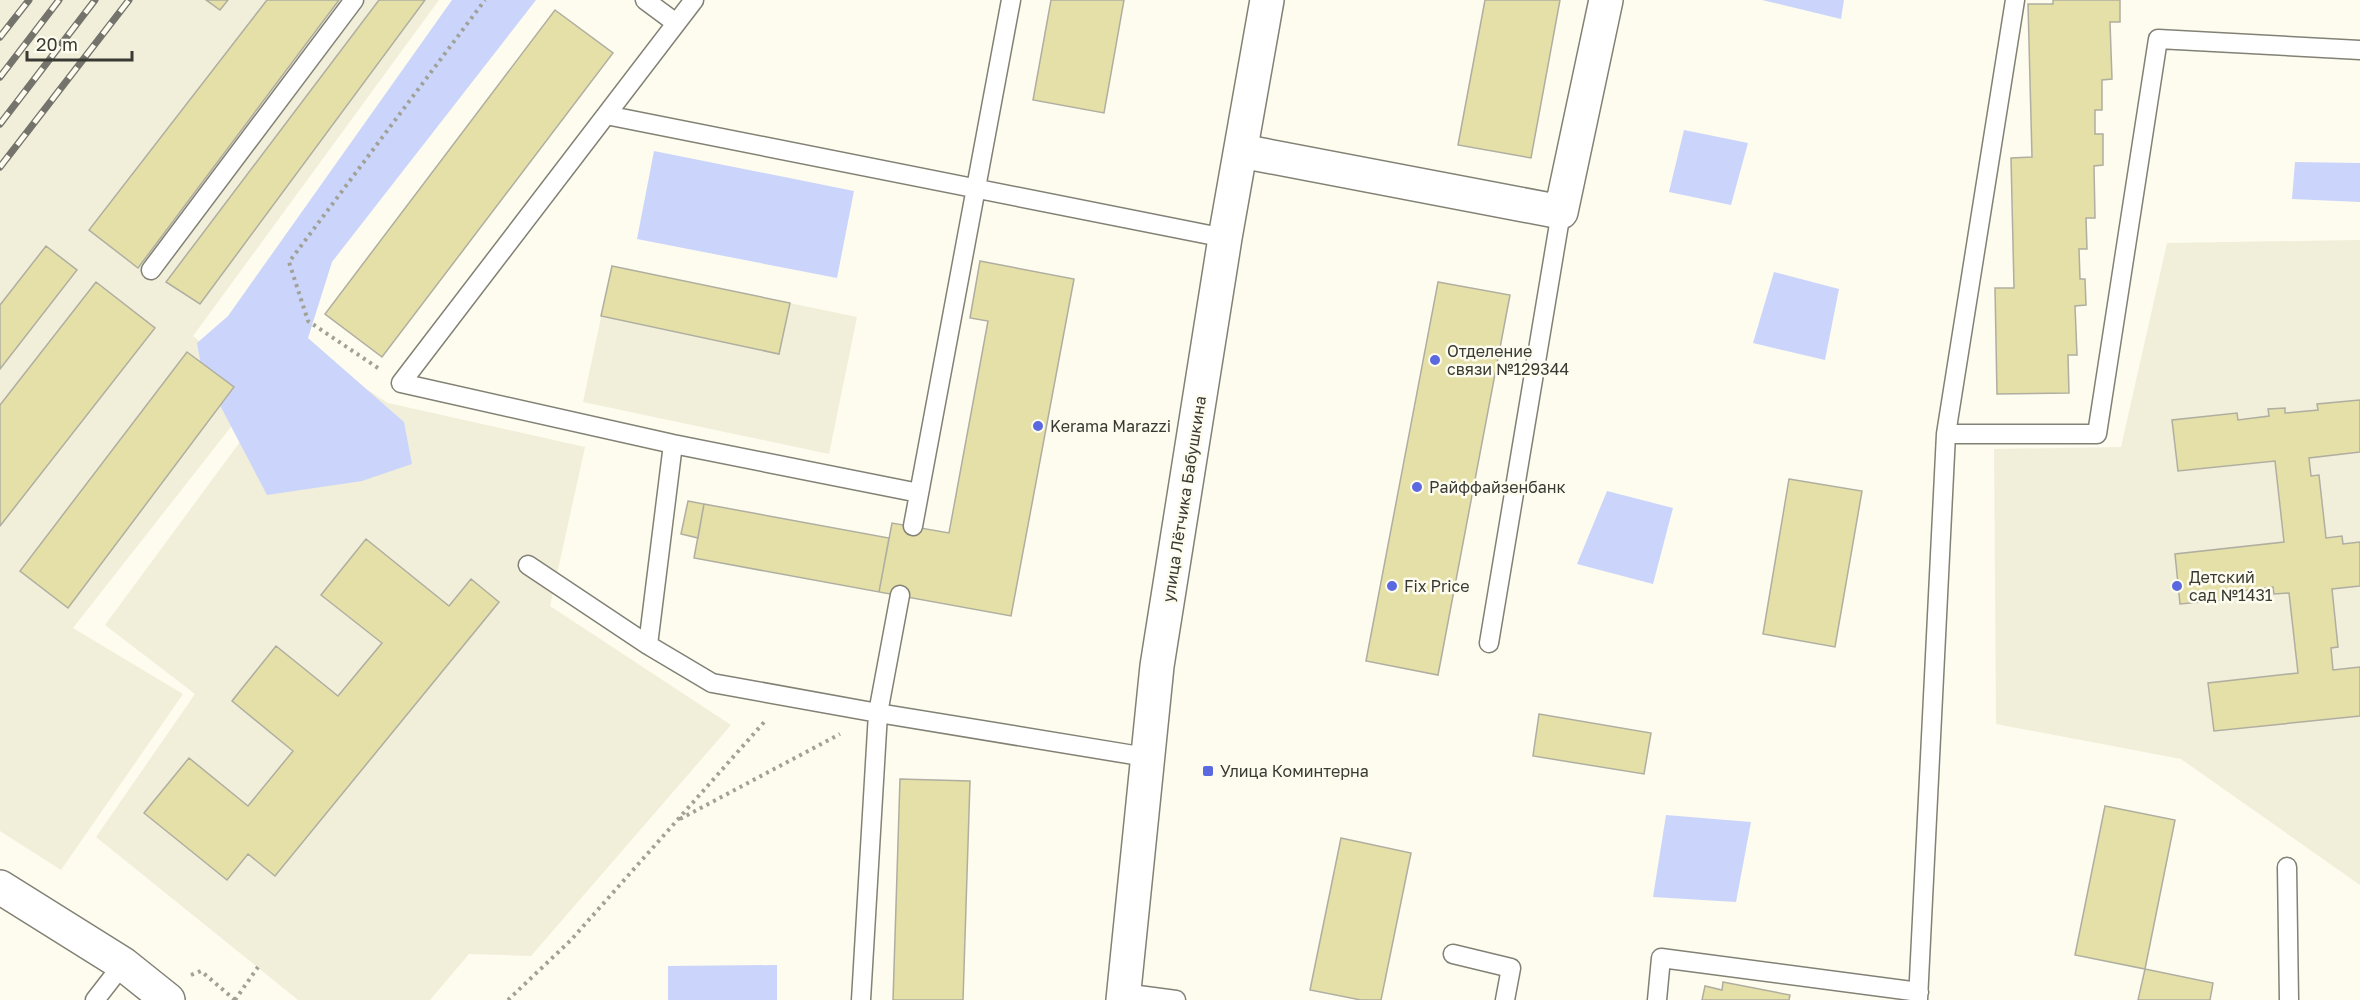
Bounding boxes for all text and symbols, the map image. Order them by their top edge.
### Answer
scale bar [27,24,132,62]
text: 20 m [36,33,78,55]
place label: Отделение связи №129344 [1447,341,1569,379]
marker: Отделение связи №129344 [1428,353,1442,367]
street label: улица Лётчика Бабушкина [1158,394,1210,604]
place label: Kerama Marazzi [1050,416,1171,436]
marker: Kerama Marazzi [1031,419,1045,433]
place label: Райффайзенбанк [1429,477,1566,497]
marker: Райффайзенбанк [1410,480,1424,494]
place label: Детский сад №1431 [2189,567,2273,605]
place label: Fix Price [1404,576,1470,596]
marker: Fix Price [1385,579,1399,593]
marker: Детский сад №1431 [2170,579,2184,593]
place label: Улица Коминтерна [1220,761,1369,781]
marker: Улица Коминтерна [1201,764,1215,778]

